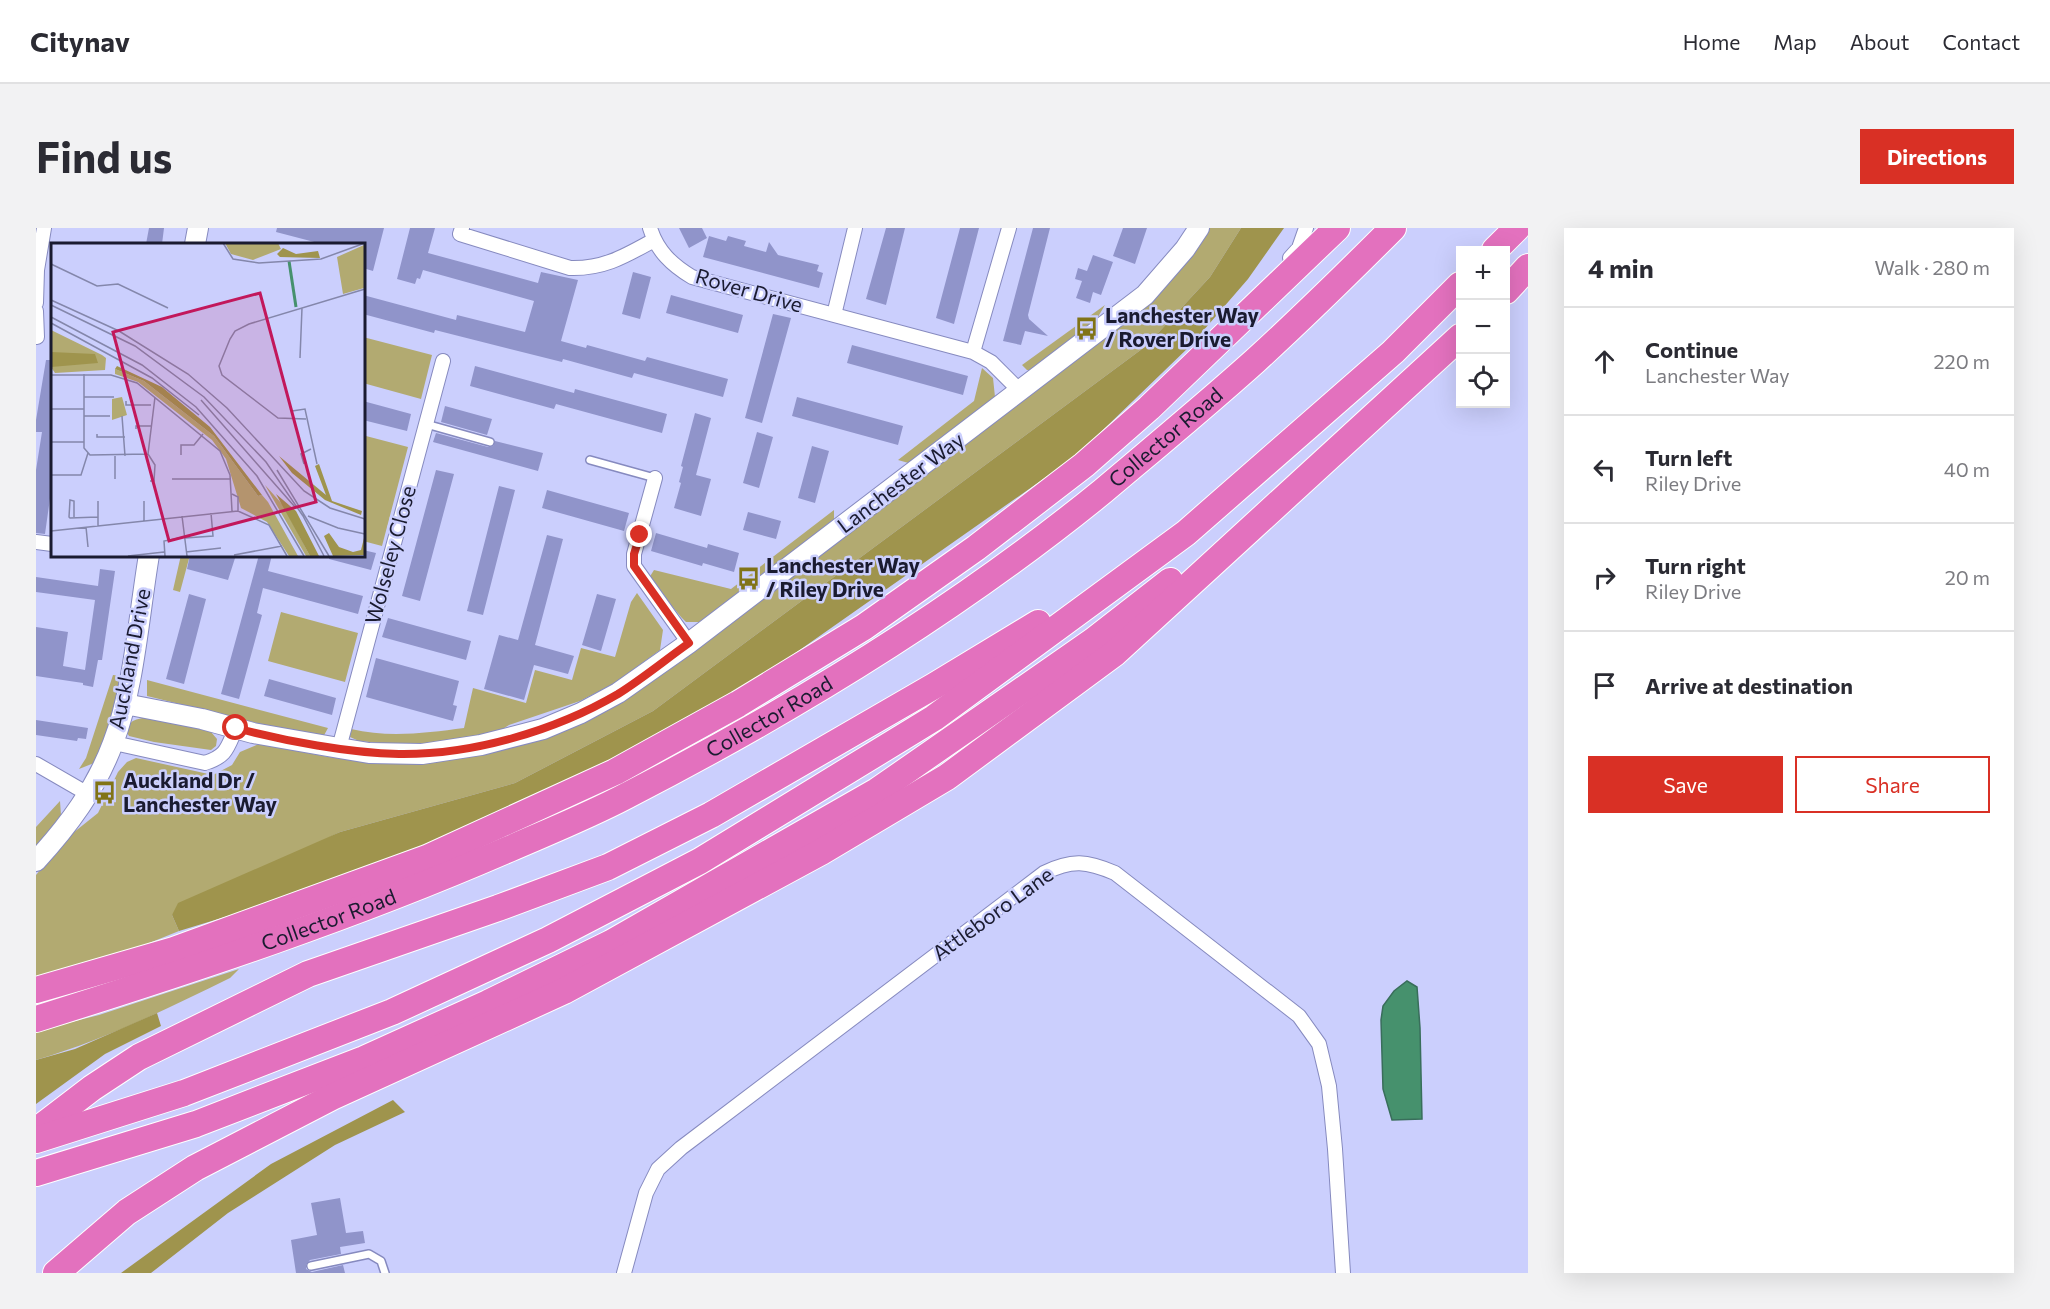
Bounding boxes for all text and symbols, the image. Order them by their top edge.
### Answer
text: Citynav [30,24,130,58]
text: Home [1683,29,1740,54]
text: Map [1773,29,1817,54]
text: About [1850,29,1909,54]
text: Contact [1942,29,2020,54]
button: Directions [1860,129,2014,184]
text: Find us [36,130,172,182]
inset map [51,243,364,556]
map controls [1456,246,1510,408]
button: + [1456,246,1510,300]
text: 4 min [1588,252,1654,283]
text: Walk · 280 m [1874,255,1990,279]
street label: Rover Drive [693,262,806,317]
button: − [1456,300,1510,354]
place label: Lanchester Way / Rover Drive [1105,302,1260,351]
bus stop icon: Lanchester Way / Rover Drive [1074,315,1100,341]
text: Continue [1645,336,1738,363]
icon: ahead [1588,345,1621,378]
text: 220 m [1934,349,1990,373]
button: locate [1456,354,1510,408]
text: Lanchester Way [1645,363,1790,387]
street label: Collector Road [1103,381,1227,492]
street label: Lanchester Way [832,426,968,537]
text: Turn left [1645,444,1732,471]
icon: left [1588,453,1621,486]
text: 40 m [1944,457,1990,481]
text: Riley Drive [1645,471,1741,495]
street label: Wolseley Close [359,483,420,627]
route end [626,521,652,547]
place label: Lanchester Way / Riley Drive [766,552,921,601]
text: Turn right [1645,552,1746,579]
icon: right [1588,561,1621,594]
bus stop icon: Lanchester Way / Riley Drive [735,565,761,591]
text: 20 m [1945,565,1990,589]
text: Riley Drive [1645,579,1741,603]
street label: Auckland Drive [103,586,154,731]
icon: arrive [1588,669,1621,702]
street label: Collector Road [701,670,836,762]
text: Arrive at destination [1645,672,1853,699]
route start [222,714,248,740]
button: Save [1588,756,1783,813]
button: Share [1795,756,1990,813]
place label: Auckland Dr / Lanchester Way [123,767,278,816]
bus stop icon: Auckland Dr / Lanchester Way [92,780,118,806]
street label: Attleboro Lane [927,861,1057,965]
street label: Collector Road [258,883,399,955]

